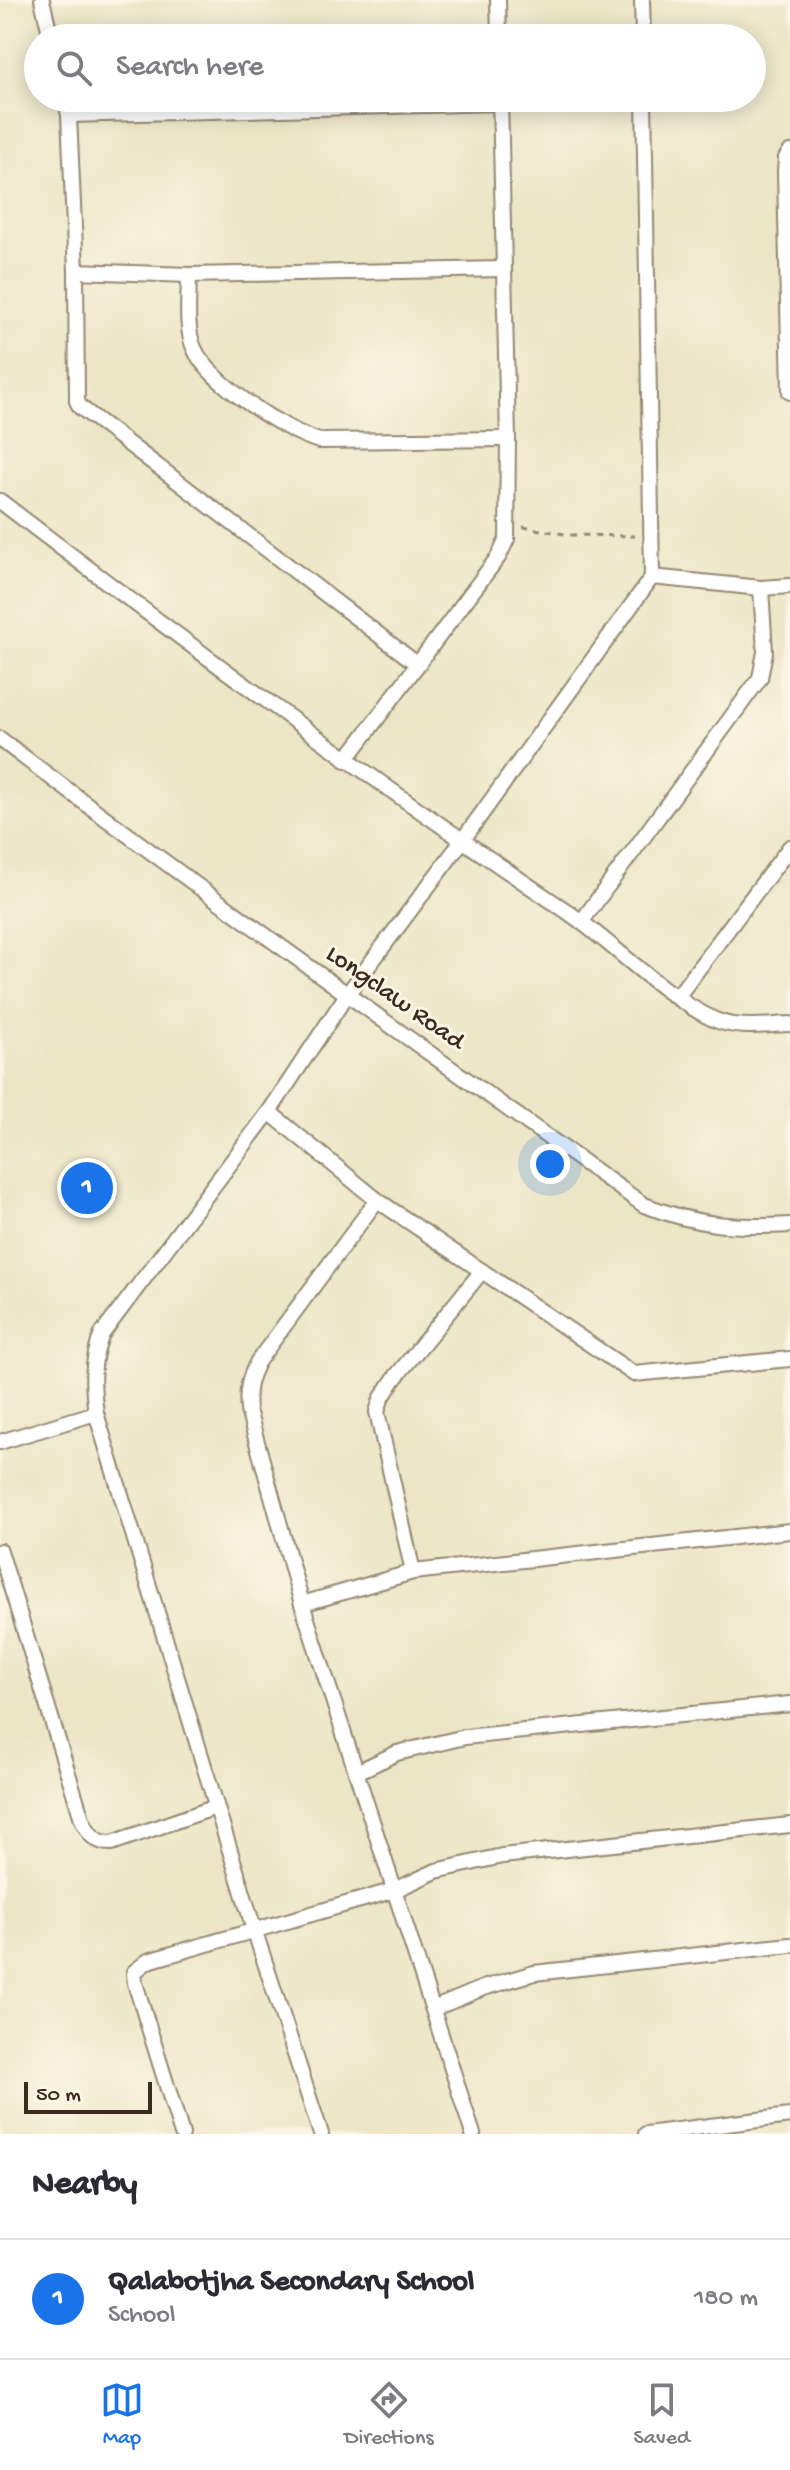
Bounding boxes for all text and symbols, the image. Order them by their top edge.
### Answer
search box [24,24,766,112]
icon: search [52,46,96,90]
text: Search here [116,51,264,86]
street label: Longclaw Road [319,940,471,1059]
your location [530,1144,570,1184]
pin: 1 [61,1158,113,1218]
scale bar [24,2078,152,2114]
text: 50 m [36,2083,81,2109]
text: Nearby [32,2166,137,2206]
text: Qalabotjha Secondary School [108,2266,474,2301]
text: 1 [53,2284,63,2315]
text: 180 m [694,2284,758,2315]
text: School [108,2301,176,2332]
tab: Map [100,2378,144,2452]
tab: Directions [344,2378,434,2452]
tab: Saved [634,2378,690,2452]

